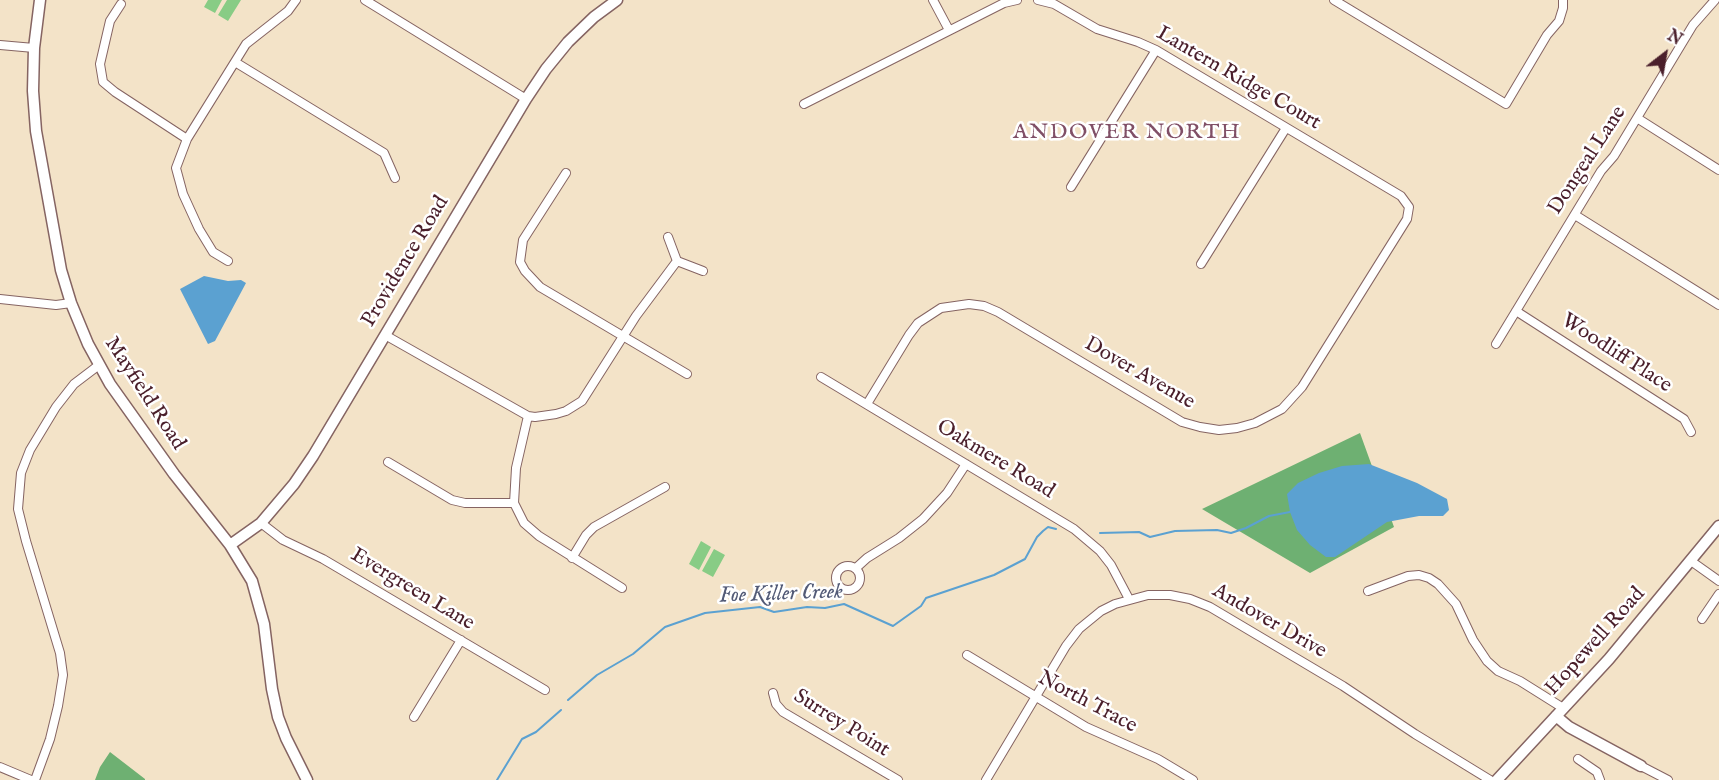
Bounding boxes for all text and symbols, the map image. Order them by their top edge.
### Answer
street label: Lantern Ridge Court [1151,22,1325,136]
north arrow [1635,24,1695,84]
text: N [1663,26,1685,51]
street label: Dongeal Lane [1544,102,1632,220]
district label: ANDOVER NORTH [1013,120,1241,146]
street label: Providence Road [357,192,455,332]
street label: Woodliff Place [1556,309,1676,399]
street label: Dover Avenue [1079,332,1199,416]
street label: Mayfield Road [98,333,190,455]
street label: Oakmere Road [932,415,1058,505]
street label: Evergreen Lane [346,543,478,637]
street label: Andover Drive [1207,579,1331,665]
water label: Foe Killer Creek [719,580,843,610]
street label: Hopewell Road [1541,583,1651,701]
street label: North Trace [1033,666,1141,740]
street label: Surrey Point [788,685,894,763]

